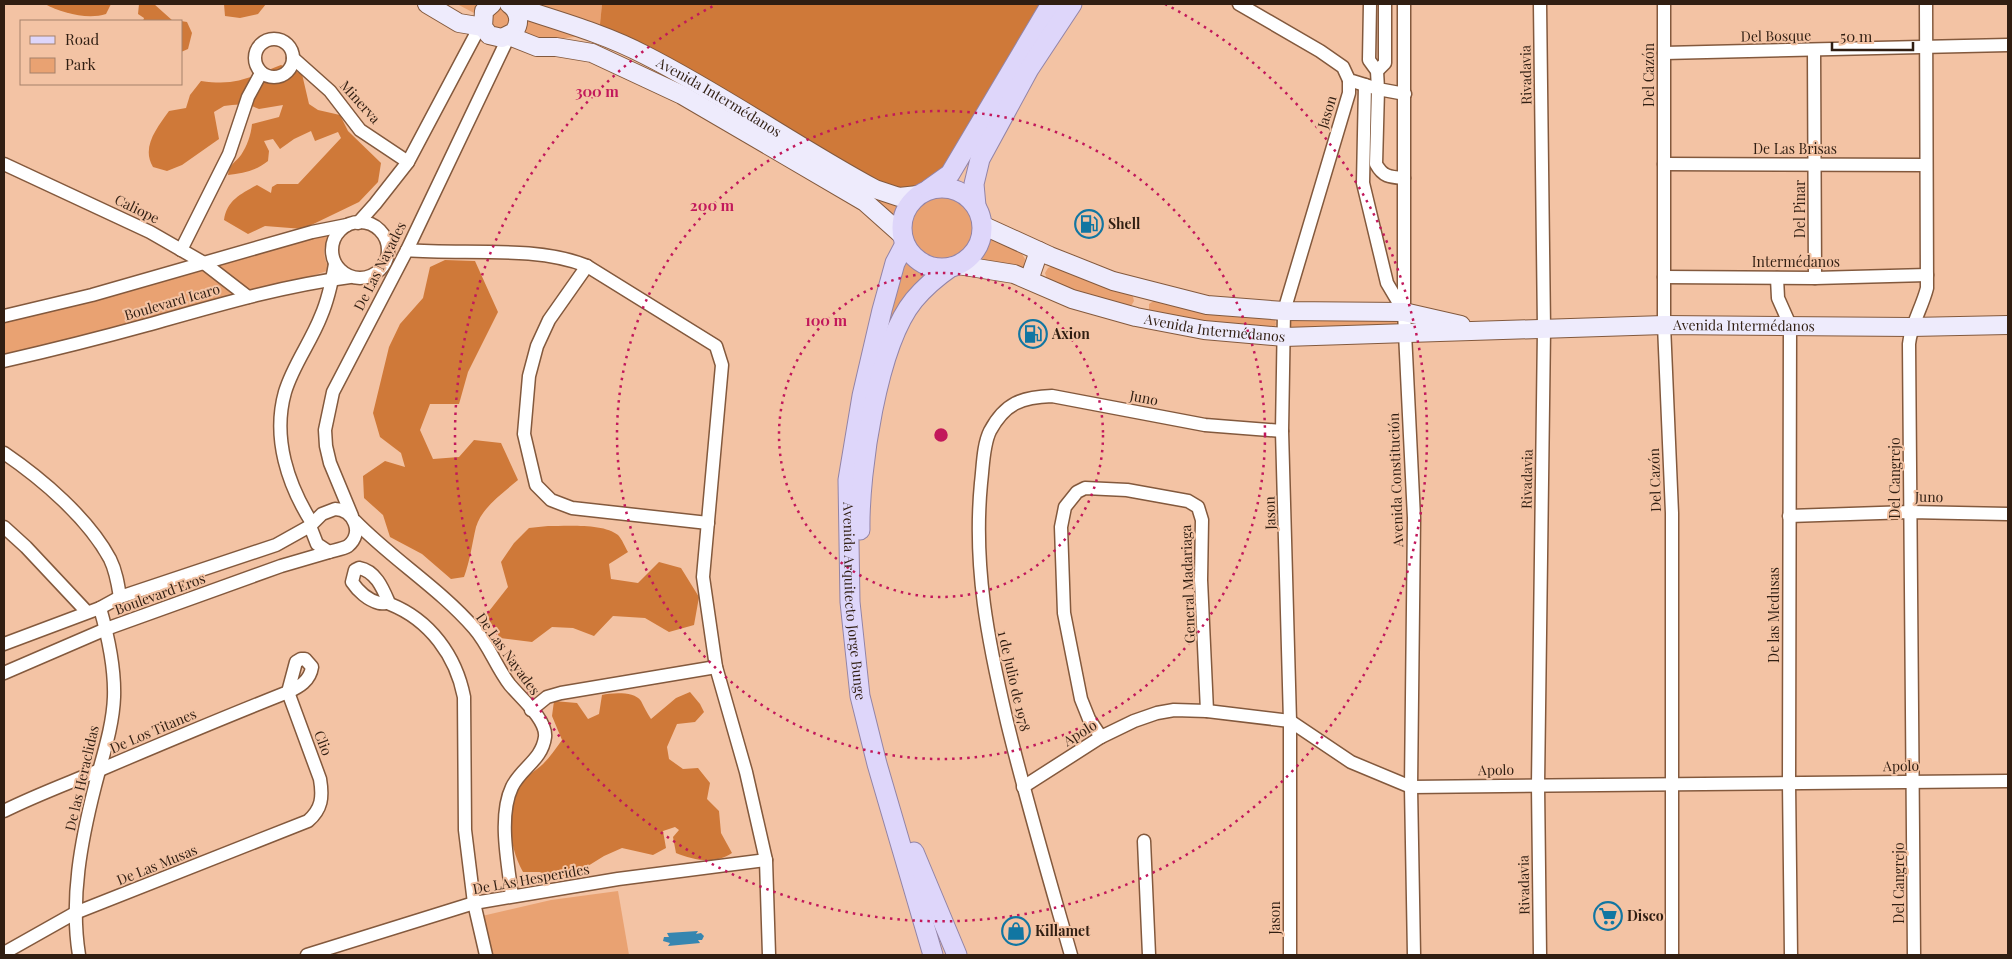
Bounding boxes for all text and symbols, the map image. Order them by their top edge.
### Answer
legend [20,20,182,85]
scale bar [1832,20,1913,52]
street label: Del Bosque [1741,25,1811,46]
text: 50 m [1840,26,1873,46]
text: Road [65,29,99,49]
street label: Del Cazón [1639,42,1658,107]
street label: Rivadavia [1515,45,1536,105]
street label: Avenida Intermédanos [652,52,785,141]
text: Park [65,54,97,74]
street label: Minerva [336,76,385,127]
text: 300 m [575,81,619,101]
street label: Jason [1312,92,1341,132]
street label: De Las Brisas [1753,139,1837,158]
street label: Del Pinar [1790,179,1809,238]
street label: Caliope [112,190,163,228]
text: 200 m [690,195,735,215]
fuel station icon: Shell [1074,209,1104,239]
place label: Shell [1108,214,1141,233]
street label: De Las Nayades [349,218,410,314]
street label: Intermédanos [1752,252,1840,271]
street label: Boulevard Icaro [122,279,222,324]
street label: Avenida Intermédanos [1142,309,1286,346]
text: 100 m [805,310,848,330]
street label: Avenida Intermédanos [1672,315,1815,335]
fuel station icon: Axion [1018,319,1048,349]
place label: Axion [1051,324,1090,343]
street label: Juno [1127,385,1160,410]
street label: Avenida Constitución [1384,412,1407,549]
centre of rings [932,426,950,444]
street label: Del Cangrejo [1885,437,1904,519]
street label: Del Cazón [1644,447,1665,512]
street label: Rivadavia [1516,449,1537,509]
street label: Juno [1914,487,1944,506]
street label: Jason [1259,495,1280,531]
street label: Avenida Arquitecto Jorge Bunge [839,501,871,702]
street label: General Madariaga [1176,524,1199,644]
street label: De las Medusas [1764,567,1783,663]
street label: Boulevard Eros [112,568,208,619]
street label: De Las Nayades [472,609,545,699]
street label: 1 de Julio de 1978 [994,629,1035,733]
street label: De Los Titanes [107,704,199,757]
street label: Apolo [1059,715,1100,751]
street label: De las Heraclidas [60,723,103,833]
street label: Clio [310,728,337,758]
street label: Apolo [1882,756,1919,775]
street label: Apolo [1477,760,1514,779]
street label: De Las Musas [114,840,200,889]
street label: Del Cangrejo [1889,842,1908,924]
street label: Rivadavia [1513,855,1534,915]
street label: De LAs Hesperides [471,859,591,898]
street label: Jason [1265,901,1284,936]
supermarket icon: Disco [1593,901,1623,931]
place label: Disco [1627,906,1664,925]
shop icon: Killamet [1001,916,1031,946]
place label: Killamet [1035,921,1090,940]

